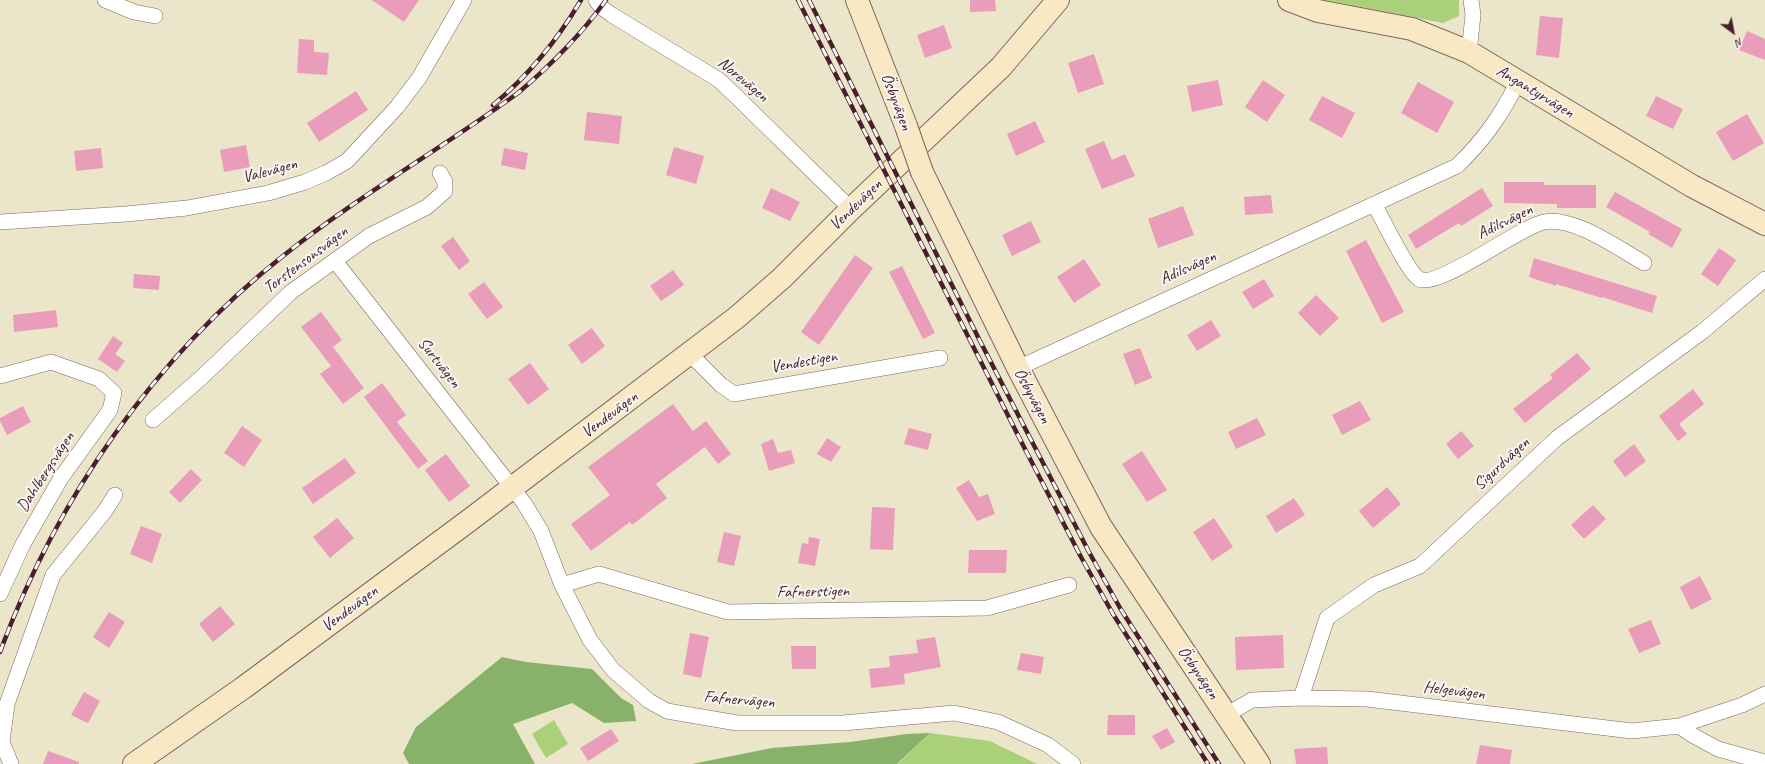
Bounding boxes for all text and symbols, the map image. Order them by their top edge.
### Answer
north arrow [1713,12,1753,52]
text: N [1733,34,1746,50]
street label: Norevägen [713,53,773,107]
street label: Angantyrvägen [1492,61,1578,123]
street label: Ösbyvägen [876,70,916,134]
street label: Valevägen [241,154,299,188]
street label: Vendevägen [825,175,887,235]
street label: Adilsvägen [1474,200,1536,244]
street label: Torstensonsvägen [260,222,352,298]
street label: Adilsvägen [1157,247,1219,289]
street label: Surtvägen [413,334,465,392]
street label: Vendestigen [769,346,839,378]
street label: Ösbyvägen [1009,365,1055,427]
street label: Vendevägen [578,387,642,443]
street label: Dahlbergsvägen [13,428,79,516]
street label: Sigurdvägen [1470,433,1534,495]
street label: Vendevägen [318,581,382,637]
street label: Fafnerstigen [776,581,850,603]
street label: Ösbyvägen [1173,643,1223,703]
street label: Helgevägen [1422,677,1486,705]
street label: Fafnervägen [703,687,775,713]

